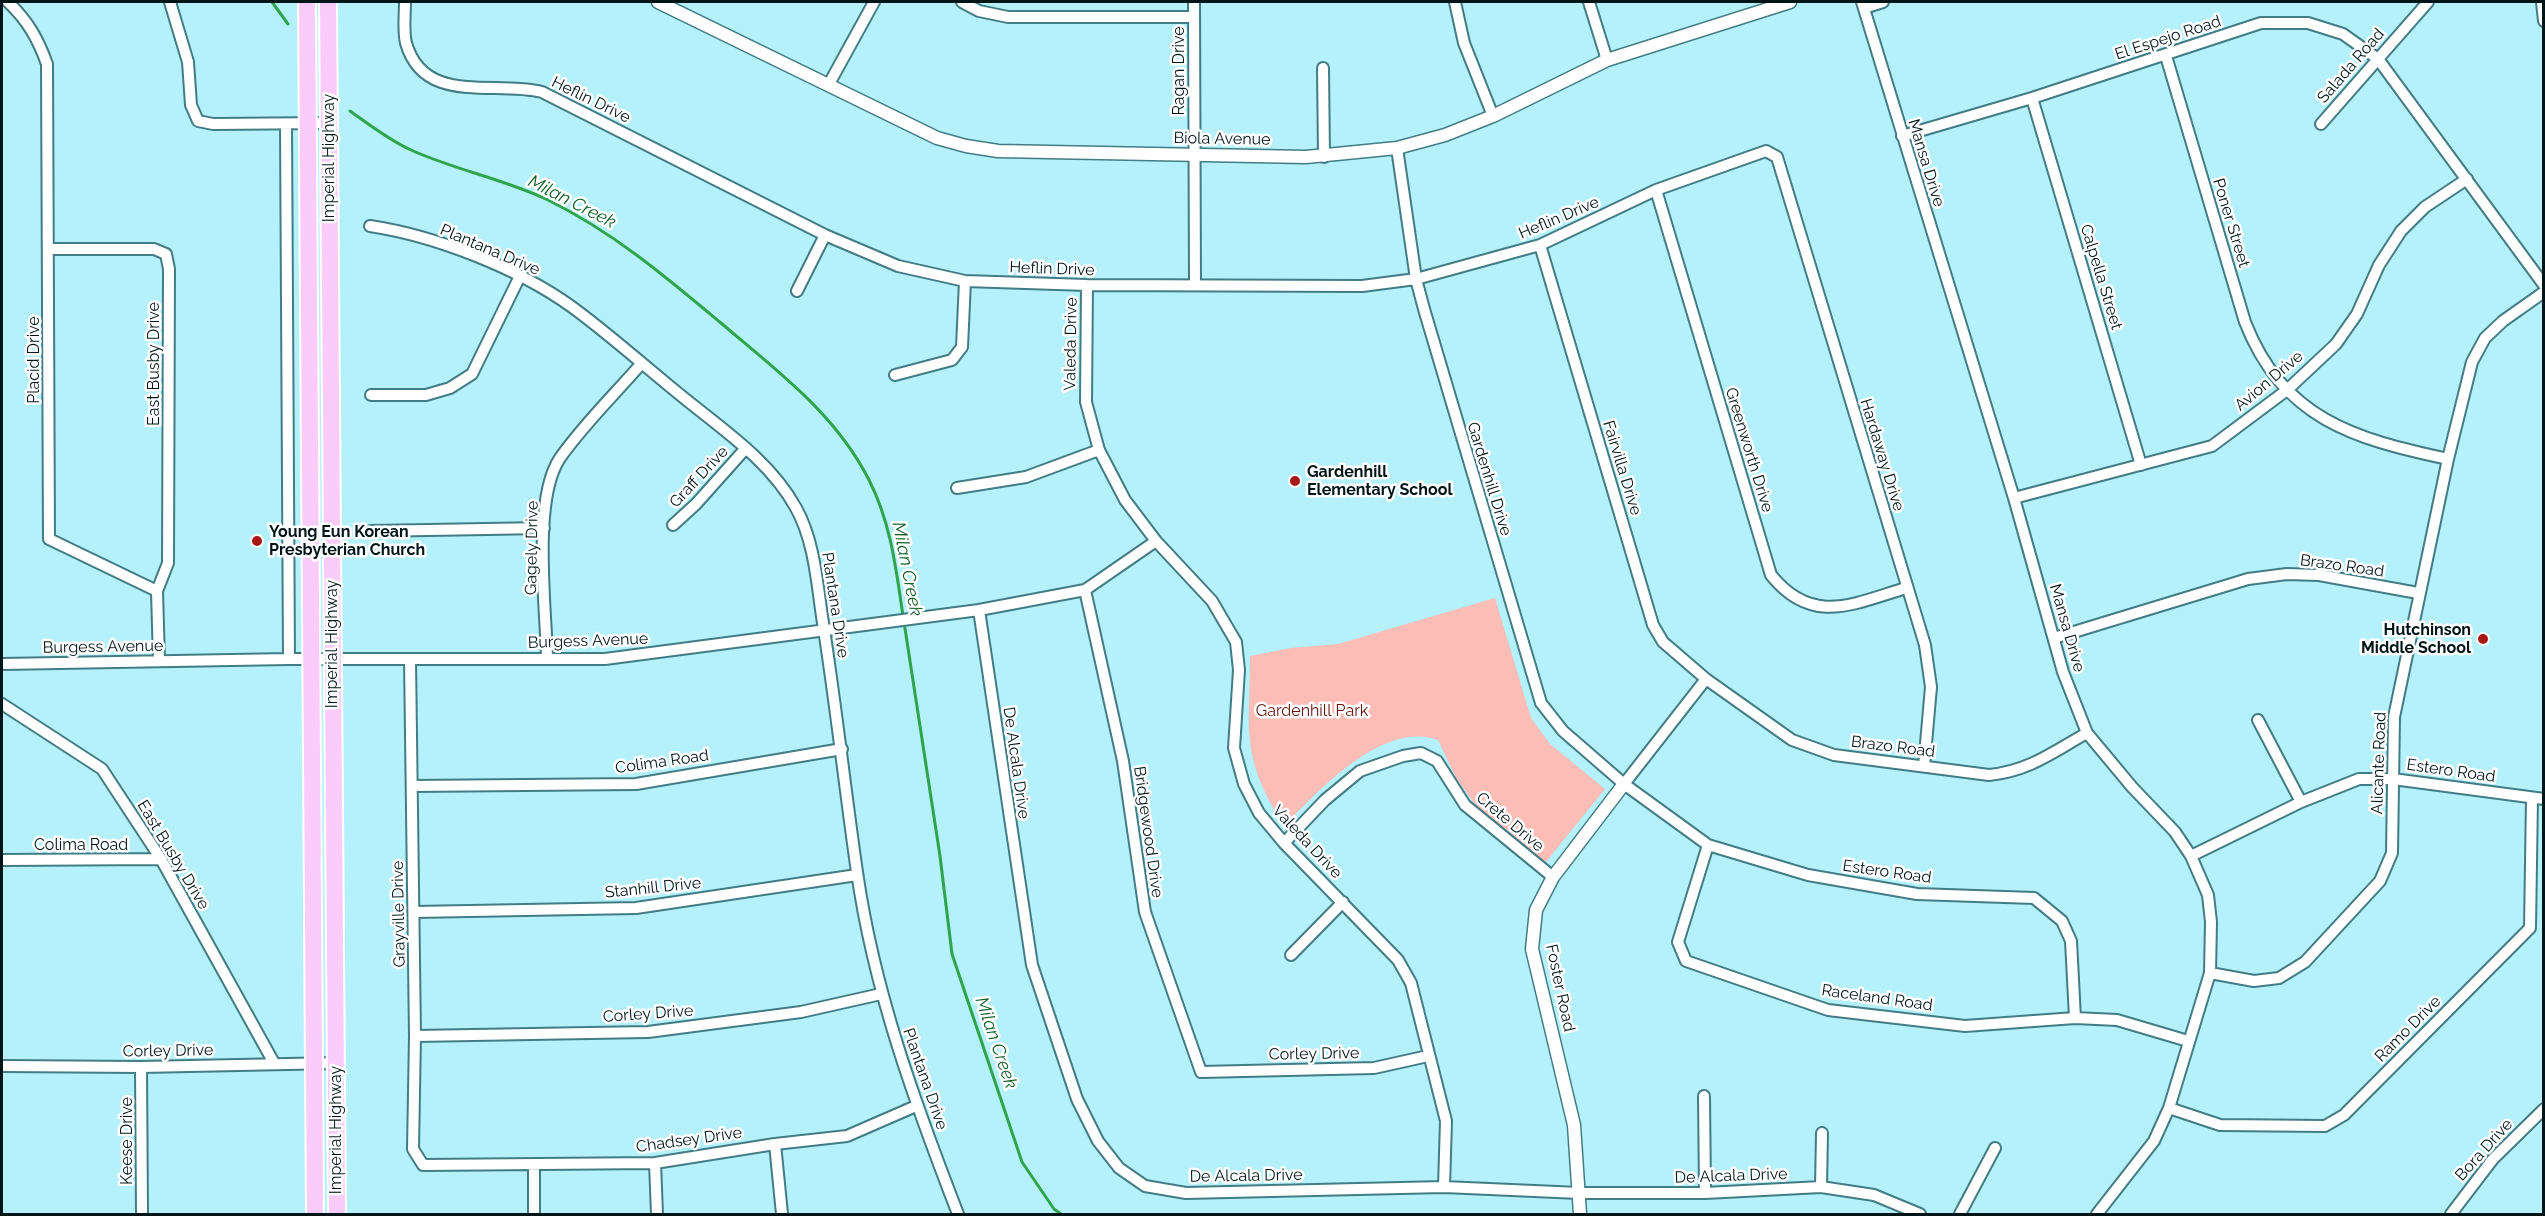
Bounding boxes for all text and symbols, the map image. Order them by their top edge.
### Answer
street label: El Espejo Road [2113,12,2223,64]
street label: Salada Road [2313,25,2389,107]
street label: Ragan Drive [1169,26,1189,116]
street label: Heflin Drive [548,73,634,127]
street label: Imperial Highway [319,94,339,222]
street label: Mansa Drive [1904,117,1948,209]
street label: Biola Avenue [1173,129,1271,149]
water label: Milan Creek [525,171,619,233]
street label: Poner Street [2208,176,2254,270]
street label: Heflin Drive [1516,192,1602,244]
street label: Plantana Drive [437,220,543,280]
street label: Calpella Street [2076,222,2126,332]
street label: Heflin Drive [1009,258,1095,280]
street label: Valeda Drive [1061,297,1081,391]
street label: East Busby Drive [144,302,164,426]
street label: Placid Drive [24,316,44,404]
street label: Avion Drive [2231,347,2307,415]
street label: Greenworth Drive [1721,385,1777,515]
street label: Hardaway Drive [1856,397,1908,513]
street label: Fairvilla Drive [1599,418,1645,518]
street label: Gardenhill Drive [1463,420,1515,538]
street label: Graff Drive [666,442,732,512]
place label: Gardenhill Elementary School [1307,462,1452,500]
marker: Gardenhill Elementary School [1288,474,1302,488]
street label: Gagely Drive [522,501,542,595]
water label: Milan Creek [887,520,927,618]
place label: Young Eun Korean Presbyterian Church [269,522,425,560]
marker: Young Eun Korean Presbyterian Church [250,534,264,548]
street label: Plantana Drive [817,551,853,659]
street label: Brazo Road [2299,551,2385,581]
street label: Imperial Highway [322,580,342,708]
street label: Mansa Drive [2045,582,2089,674]
place label: Hutchinson Middle School [2361,620,2471,658]
street label: Burgess Avenue [527,629,649,653]
marker: Hutchinson Middle School [2476,632,2490,646]
street label: Burgess Avenue [43,636,163,658]
park label: Gardenhill Park [1256,701,1368,721]
street label: De Alcala Drive [999,706,1033,820]
street label: Alicante Road [2368,711,2390,815]
street label: Brazo Road [1850,732,1936,762]
street label: Colima Road [614,746,710,778]
street label: Estero Road [2405,755,2497,787]
street label: Bridgewood Drive [1129,765,1167,899]
street label: Crete Drive [1472,788,1548,856]
street label: East Busby Drive [133,797,213,913]
street label: Valeda Drive [1268,801,1346,883]
street label: Colima Road [34,835,128,855]
street label: Estero Road [1841,856,1933,888]
street label: Grayville Drive [388,861,410,967]
street label: Stanhill Drive [604,873,702,903]
street label: Foster Road [1541,943,1579,1033]
street label: Raceland Road [1820,981,1934,1015]
street label: Ramo Drive [2371,992,2445,1066]
water label: Milan Creek [970,994,1022,1092]
street label: Corley Drive [602,1001,694,1027]
street label: Plantana Drive [899,1025,951,1133]
street label: Corley Drive [123,1041,213,1061]
street label: Corley Drive [1269,1044,1359,1064]
street label: Imperial Highway [326,1066,346,1194]
street label: Keese Drive [117,1097,137,1185]
street label: Bora Drive [2451,1115,2517,1185]
street label: Chadsey Drive [635,1123,743,1157]
street label: De Alcala Drive [1674,1164,1788,1188]
street label: De Alcala Drive [1189,1165,1303,1187]

